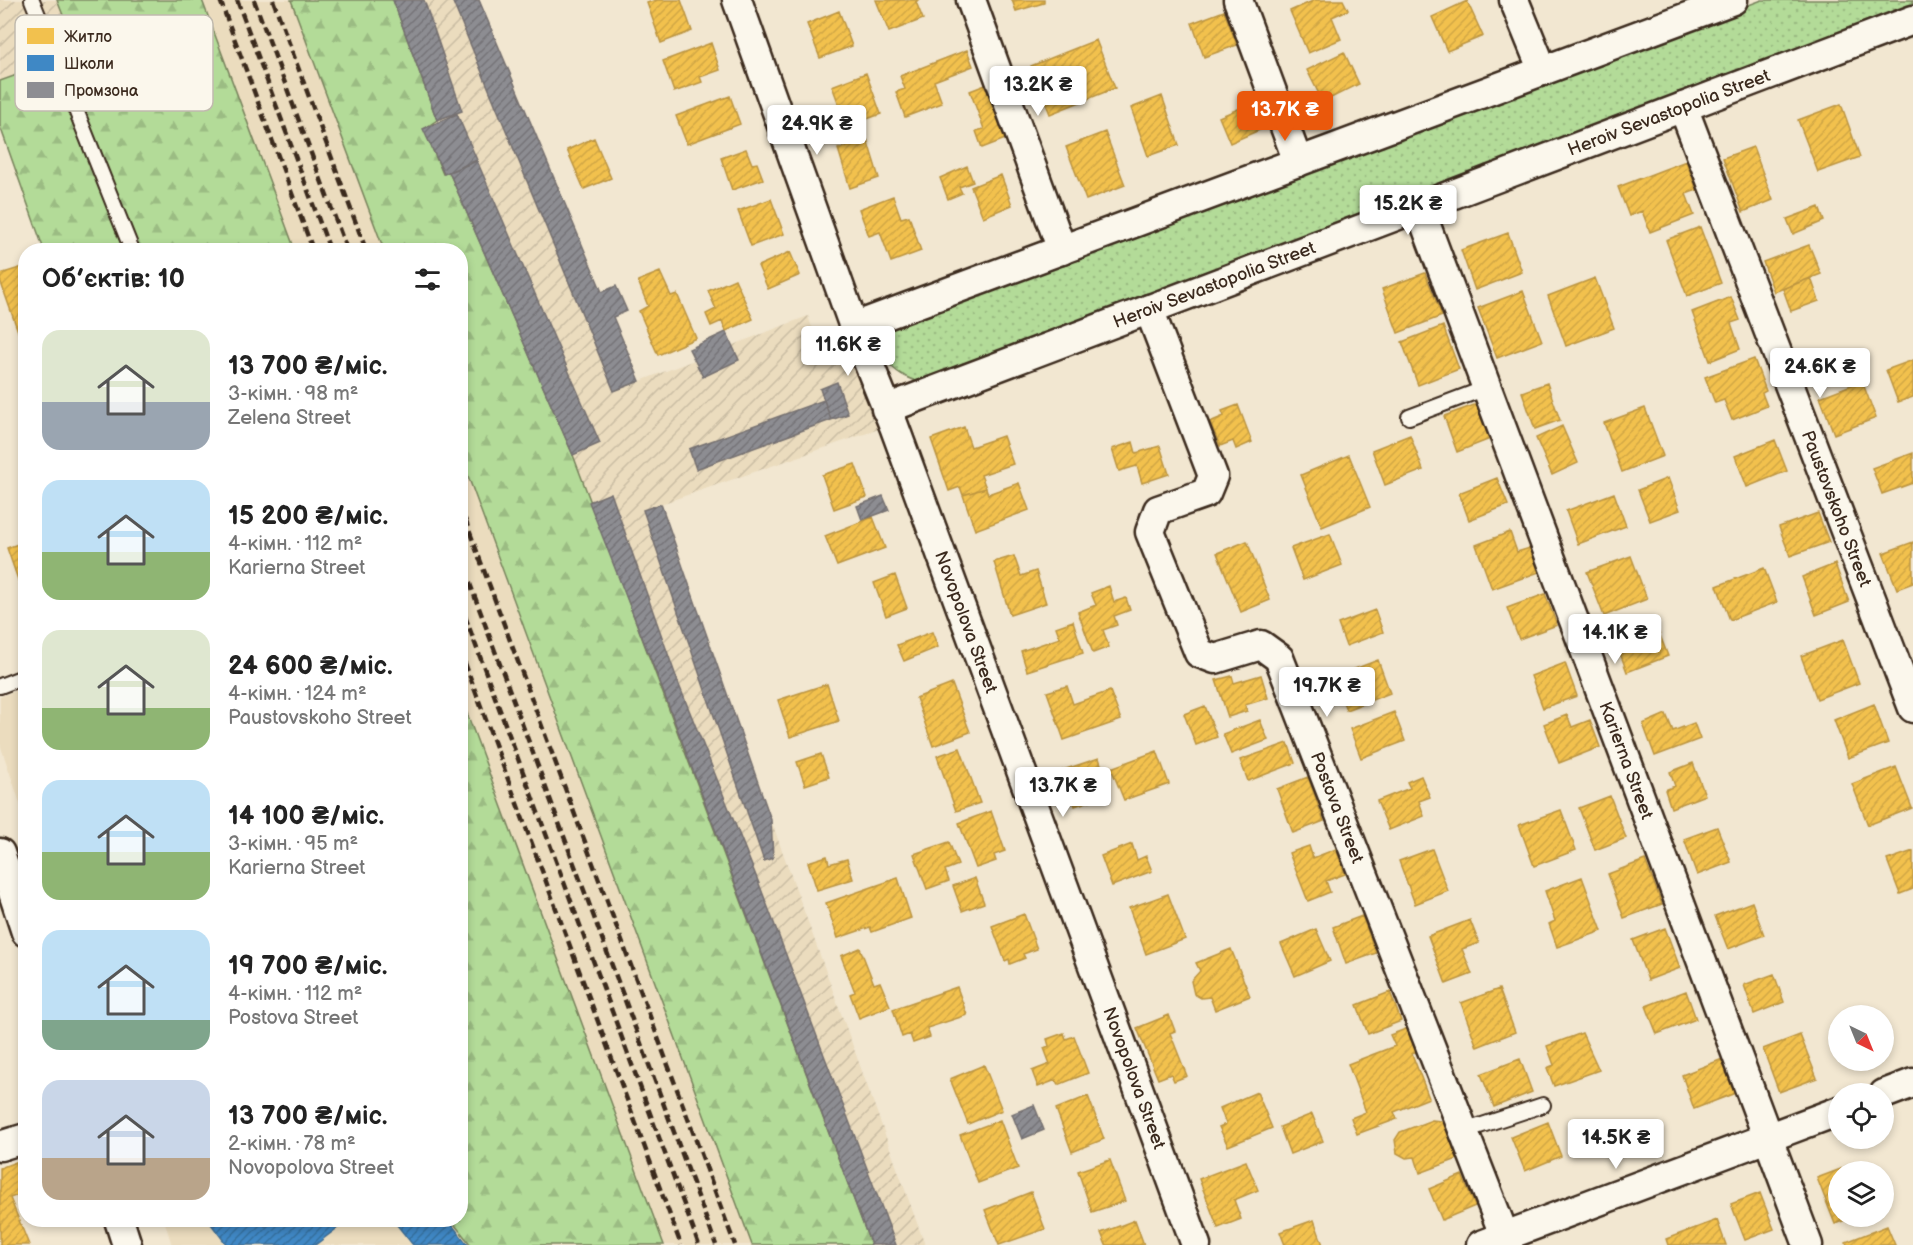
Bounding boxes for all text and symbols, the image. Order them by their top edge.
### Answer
legend [15,15,213,111]
text: Житло [64,28,112,47]
text: Школи [64,55,114,74]
street label: Heroiv Sevastopolia Street [1565,65,1773,161]
pin: 13.2K ₴ [983,66,1093,117]
text: 13.2K ₴ [1004,73,1072,97]
text: Промзона [64,82,139,101]
pin: 13.7K ₴ [1230,91,1340,142]
text: 13.7K ₴ [1251,98,1319,122]
pin: 24.9K ₴ [762,105,872,156]
text: 24.9K ₴ [781,112,853,136]
pin: 15.2K ₴ [1353,185,1463,236]
text: 15.2K ₴ [1374,192,1442,216]
street label: Heroiv Sevastopolia Street [1110,237,1319,333]
icon: filters [411,263,444,296]
text: Об’єктів: 10 [42,264,185,295]
pin: 11.6K ₴ [793,326,903,377]
text: 11.6K ₴ [815,333,881,357]
pin: 24.6K ₴ [1765,348,1875,399]
text: 13 700 ₴/міс. [228,351,388,382]
icon: home [90,354,162,426]
text: 24.6K ₴ [1784,355,1856,379]
text: 3-кімн. · 98 m² [228,382,358,406]
text: Zelena Street [228,406,351,430]
street label: Paustovskoho Street [1797,428,1876,590]
text: 15 200 ₴/міс. [228,501,388,532]
icon: home [90,504,162,576]
text: 4-кімн. · 112 m² [228,532,362,556]
street label: Novopolova Street [930,548,1002,696]
text: Karierna Street [228,556,366,580]
pin: 14.1K ₴ [1560,614,1670,665]
text: 14.1K ₴ [1582,621,1648,645]
text: 24 600 ₴/міс. [228,651,393,682]
icon: home [90,654,162,726]
pin: 19.7K ₴ [1272,667,1382,718]
text: 19.7K ₴ [1293,674,1361,698]
text: 4-кімн. · 124 m² [228,682,367,706]
street label: Karierna Street [1594,699,1658,823]
text: Paustovskoho Street [228,706,412,730]
street label: Postova Street [1306,749,1368,867]
pin: 13.7K ₴ [1008,767,1118,818]
text: 13.7K ₴ [1029,774,1097,798]
text: 14 100 ₴/міс. [228,801,384,832]
icon: home [90,804,162,876]
text: 3-кімн. · 95 m² [228,832,358,856]
text: Karierna Street [228,856,366,880]
text: 19 700 ₴/міс. [228,951,388,982]
icon: home [90,954,162,1026]
text: 4-кімн. · 112 m² [228,982,362,1006]
street label: Novopolova Street [1098,1004,1170,1152]
north arrow [1828,1005,1894,1071]
map controls [1828,1005,1894,1227]
text: Postova Street [228,1006,358,1030]
button: locate [1828,1083,1894,1149]
text: 13 700 ₴/міс. [228,1101,388,1132]
icon: home [90,1104,162,1176]
pin: 14.5K ₴ [1561,1119,1671,1170]
text: 14.5K ₴ [1582,1126,1650,1150]
text: 2-кімн. · 78 m² [228,1132,356,1156]
text: Novopolova Street [228,1156,394,1180]
button: layers [1828,1161,1894,1227]

